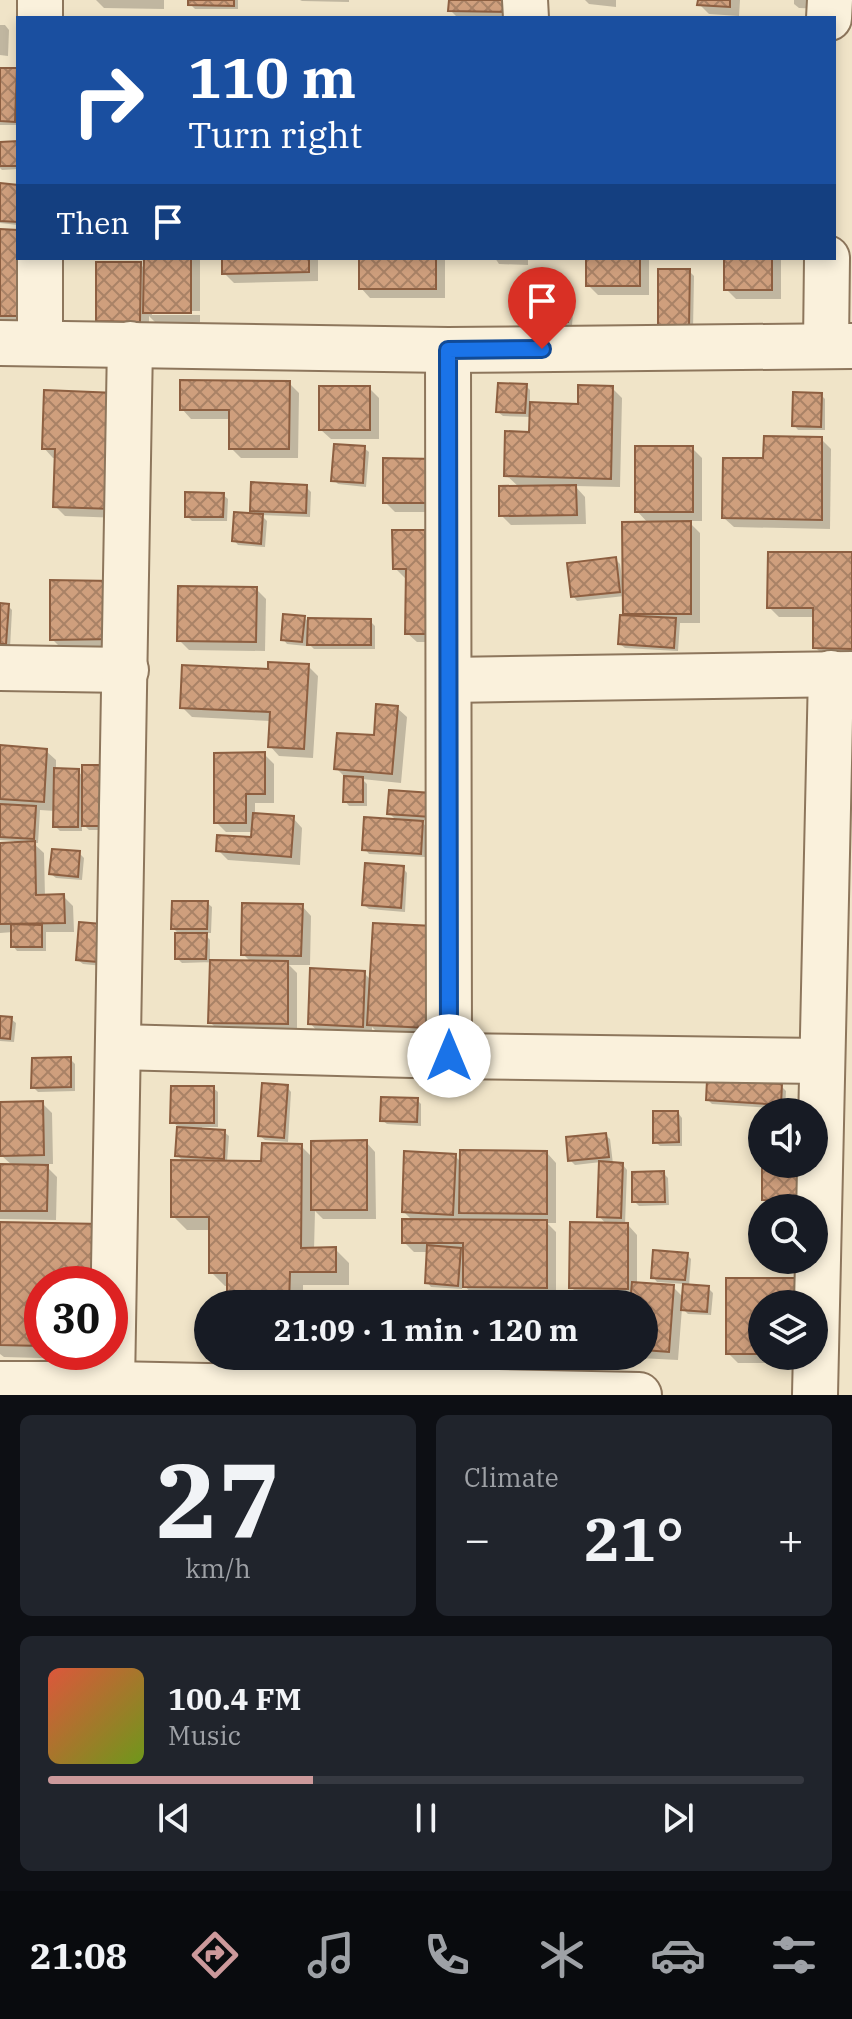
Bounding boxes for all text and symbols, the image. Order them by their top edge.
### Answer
text: 110 m [188,41,356,113]
icon: right [56,48,160,152]
text: Turn right [188,111,362,158]
icon: arrive [146,200,190,244]
text: Then [56,203,130,242]
pin [508,267,576,349]
icon: arrive [520,279,564,323]
position arrow [407,1014,491,1098]
map controls [748,1098,828,1370]
button: sound [748,1098,828,1178]
button: search [748,1194,828,1274]
speed limit sign: 30 [24,1266,128,1370]
button: layers [748,1290,828,1370]
text: 21:09 · 1 min · 120 m [274,1310,578,1349]
text: 27 [156,1431,280,1567]
text: Climate [464,1460,559,1494]
text: 21° [584,1499,684,1578]
text: − [464,1510,490,1567]
text: + [778,1510,804,1567]
text: km/h [185,1551,251,1585]
text: 100.4 FM [168,1679,301,1718]
text: Music [168,1718,241,1752]
icon: previous [152,1796,196,1840]
icon: pause [404,1796,448,1840]
icon: next [656,1796,700,1840]
icon: directions [187,1927,243,1983]
icon: music [303,1927,359,1983]
icon: phone [419,1927,475,1983]
icon: climate [534,1927,590,1983]
icon: car [650,1927,706,1983]
icon: filters [766,1927,822,1983]
text: 21:08 [30,1932,127,1979]

